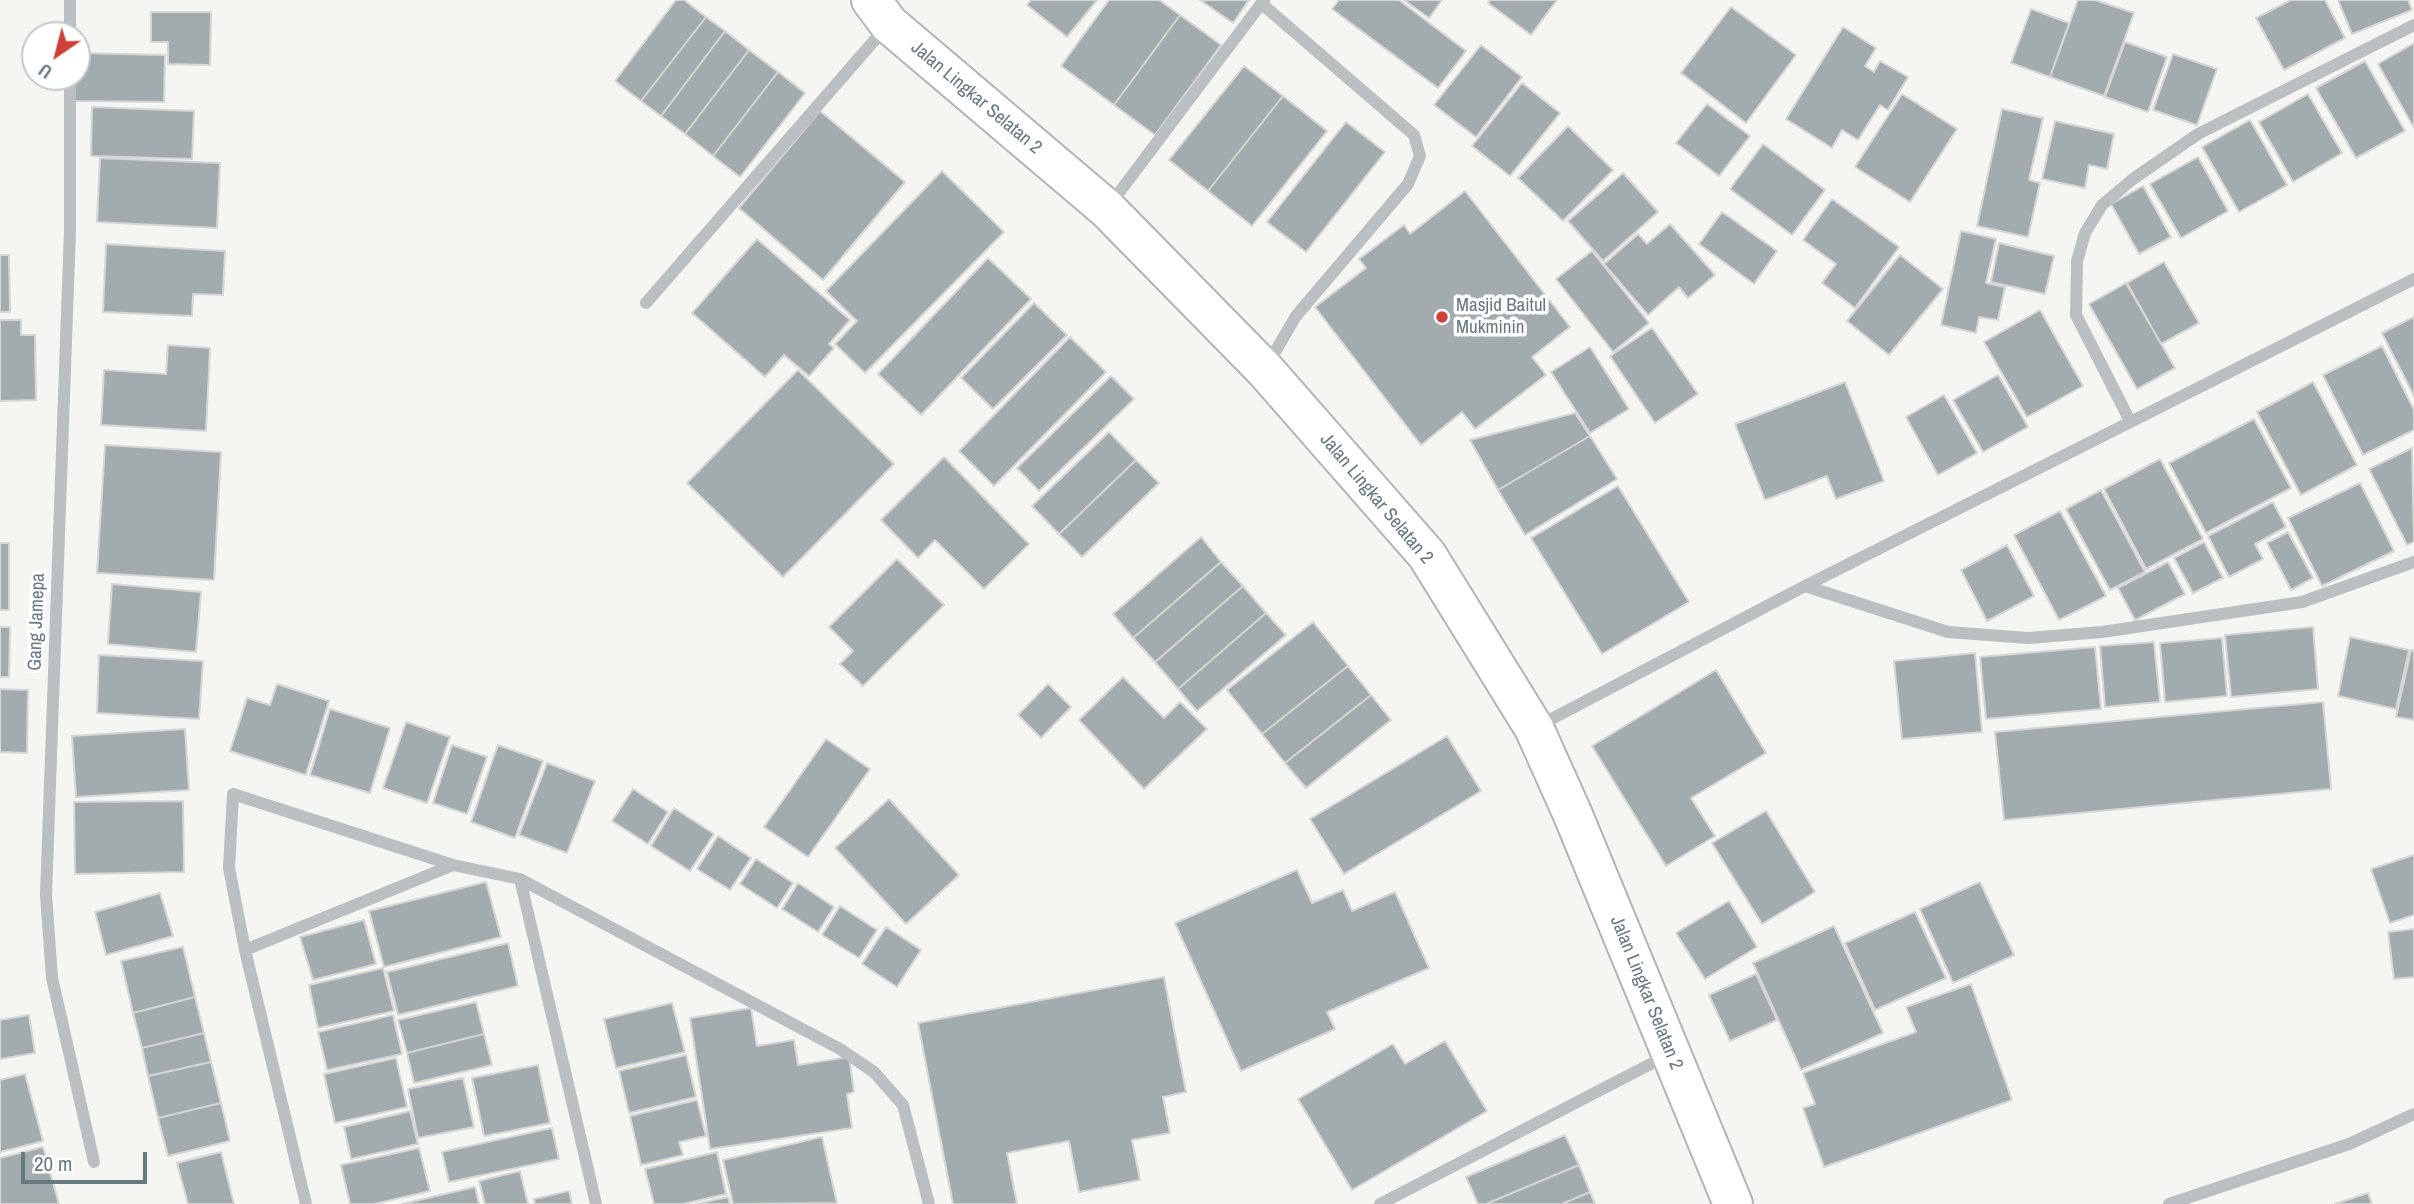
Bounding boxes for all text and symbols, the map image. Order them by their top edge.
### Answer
north arrow [21,21,91,91]
street label: Jalan Lingkar Selatan 2 [906,37,1046,159]
text: U [33,58,57,85]
place label: Masjid Baitul Mukminin [1456,295,1546,339]
marker: Masjid Baitul Mukminin [1434,309,1450,325]
street label: Jalan Lingkar Selatan 2 [1315,429,1437,569]
street label: Gang Jamepa [24,573,50,671]
street label: Jalan Lingkar Selatan 2 [1605,913,1687,1073]
scale bar [24,1138,150,1182]
text: 20 m [34,1149,72,1178]

